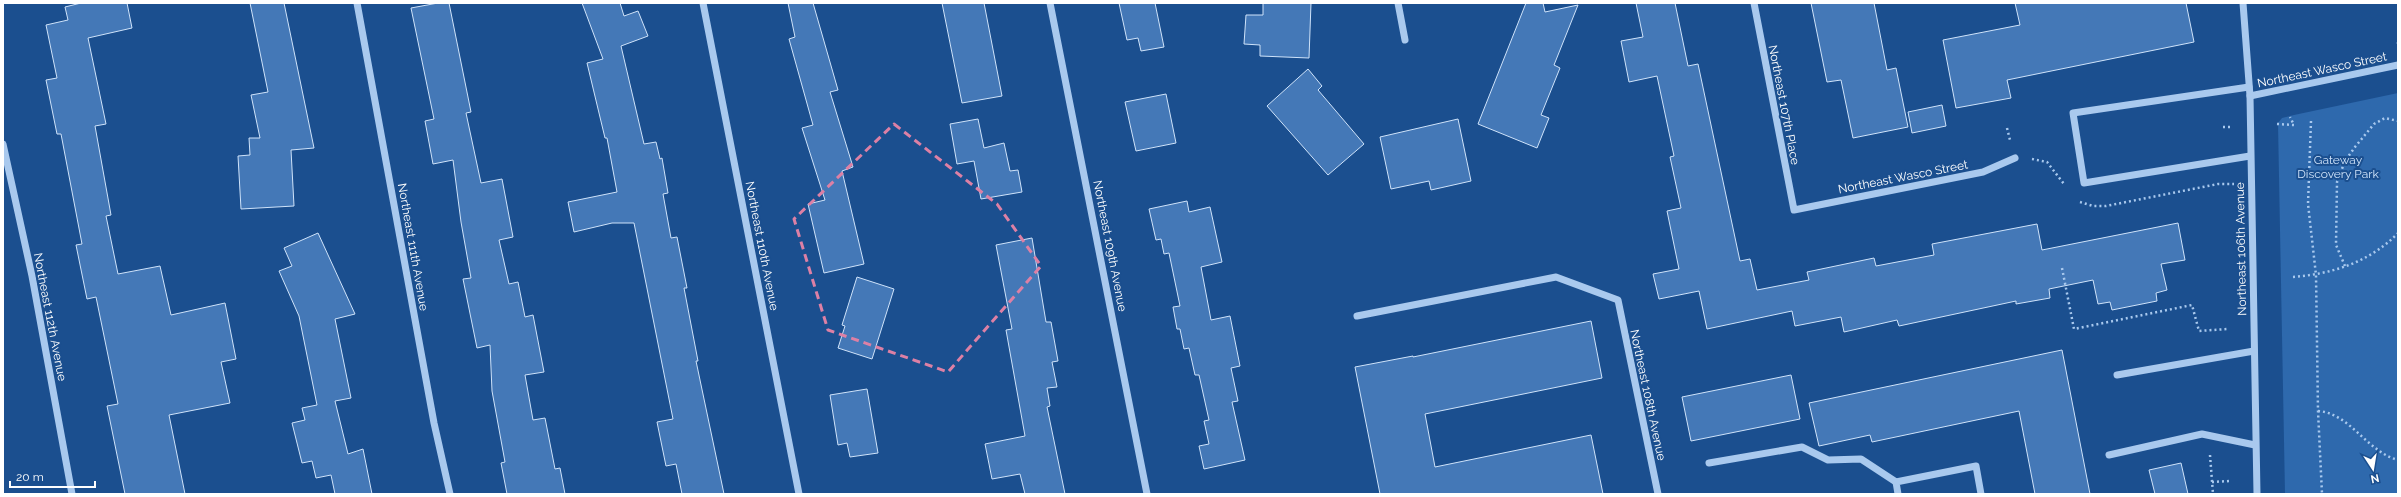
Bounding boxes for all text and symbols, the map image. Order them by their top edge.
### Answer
street label: Northeast 107th Place [1766,44,1802,166]
street label: Northeast Wasco Street [2256,49,2388,91]
park label: Gateway Discovery Park [2297,153,2379,181]
street label: Northeast Wasco Street [1837,158,1969,196]
street label: Northeast 109th Avenue [1090,179,1130,313]
street label: Northeast 110th Avenue [743,180,781,312]
street label: Northeast 111th Avenue [395,182,431,312]
street label: Northeast 106th Avenue [2233,182,2249,316]
street label: Northeast 112th Avenue [31,252,69,382]
street label: Northeast 108th Avenue [1627,328,1669,462]
north arrow [2353,449,2393,489]
scale bar [10,463,95,489]
text: 20 m [16,470,44,484]
text: N [2370,471,2380,486]

